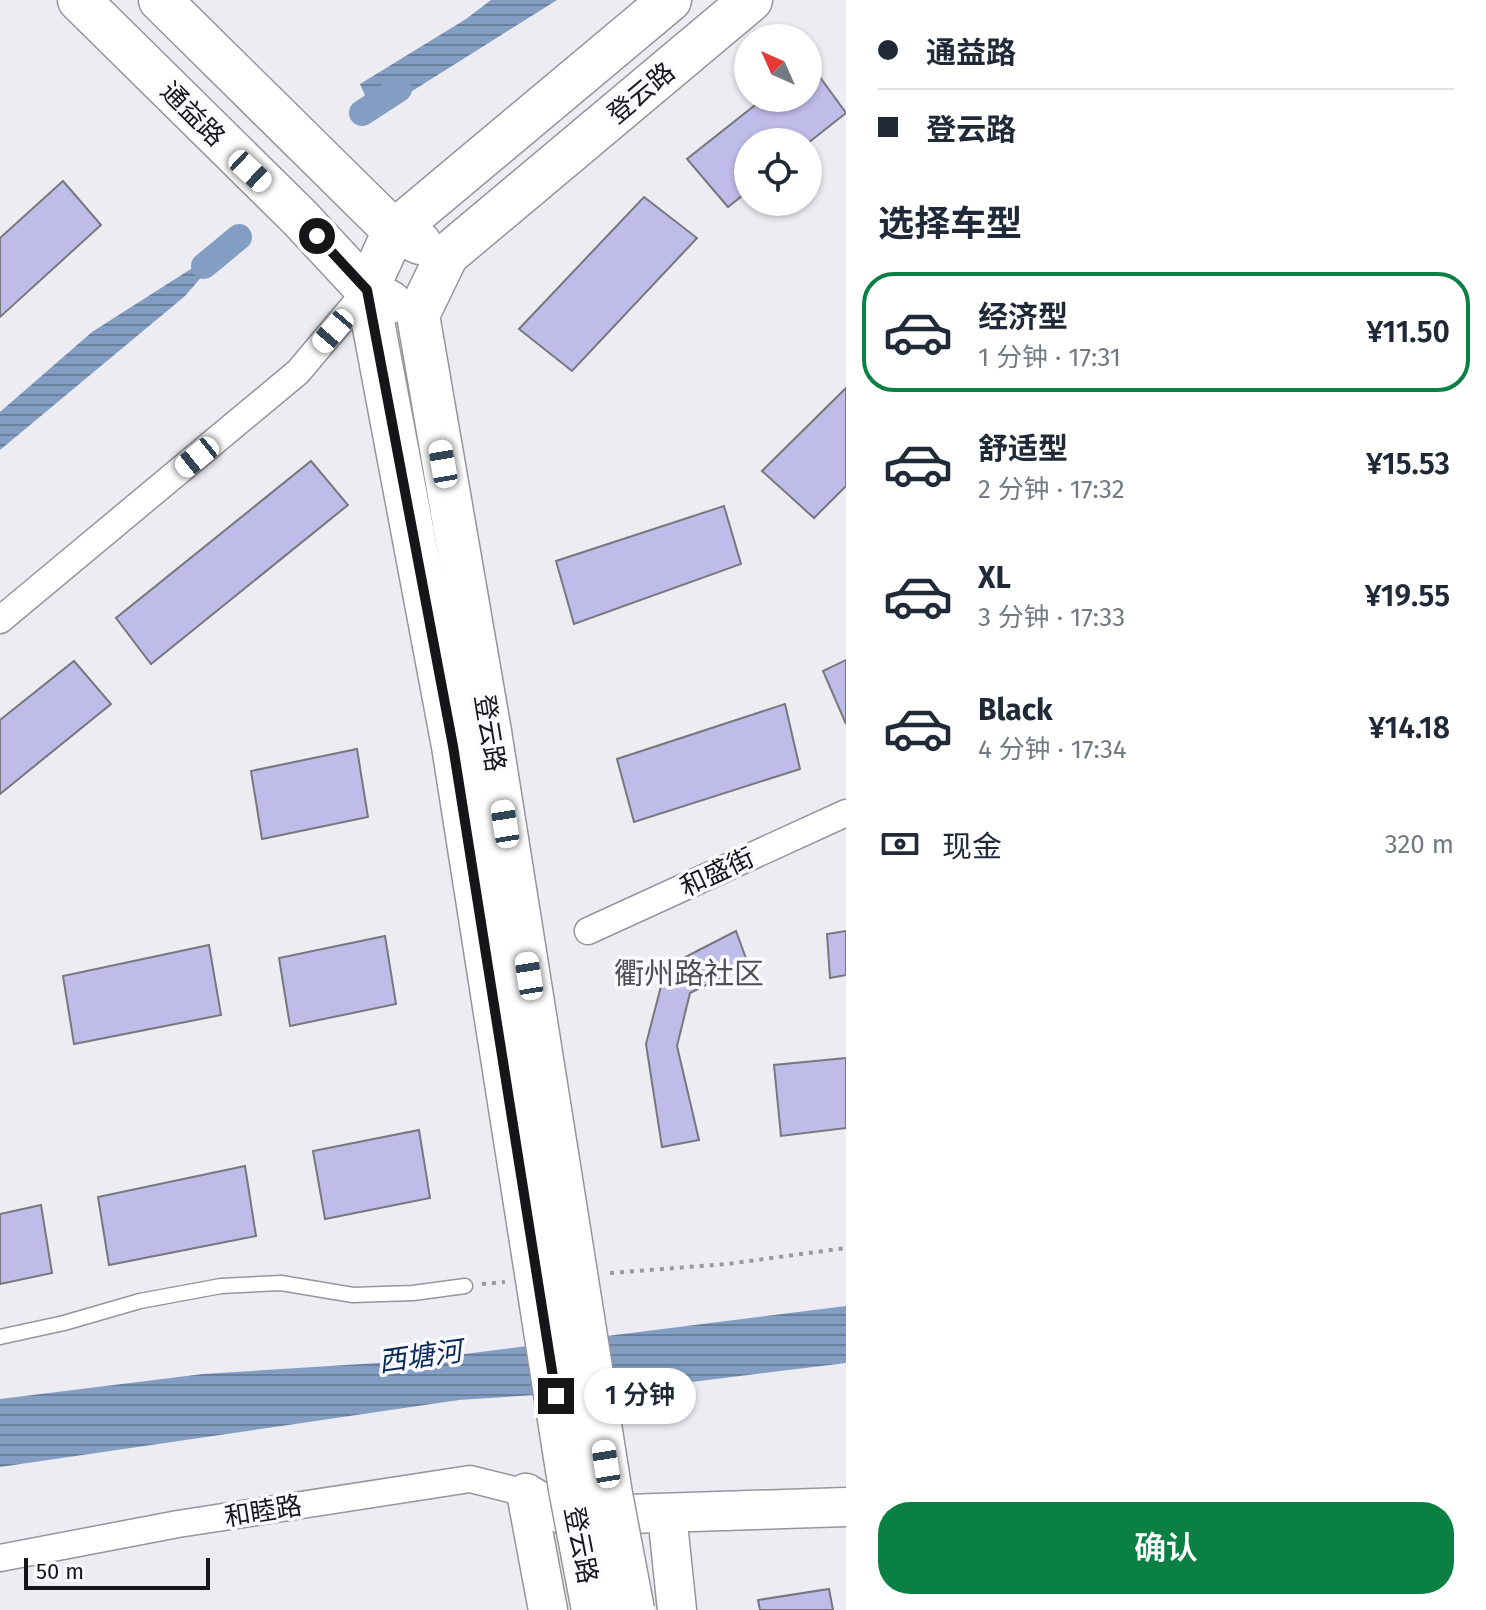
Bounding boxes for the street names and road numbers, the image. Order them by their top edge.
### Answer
street label: 登云路 [601,56,681,130]
street label: 通益路 [154,76,231,153]
street label: 登云路 [468,692,511,774]
street label: 和盛街 [675,842,759,903]
street label: 和睦路 [222,1490,304,1533]
street label: 登云路 [558,1504,603,1586]

